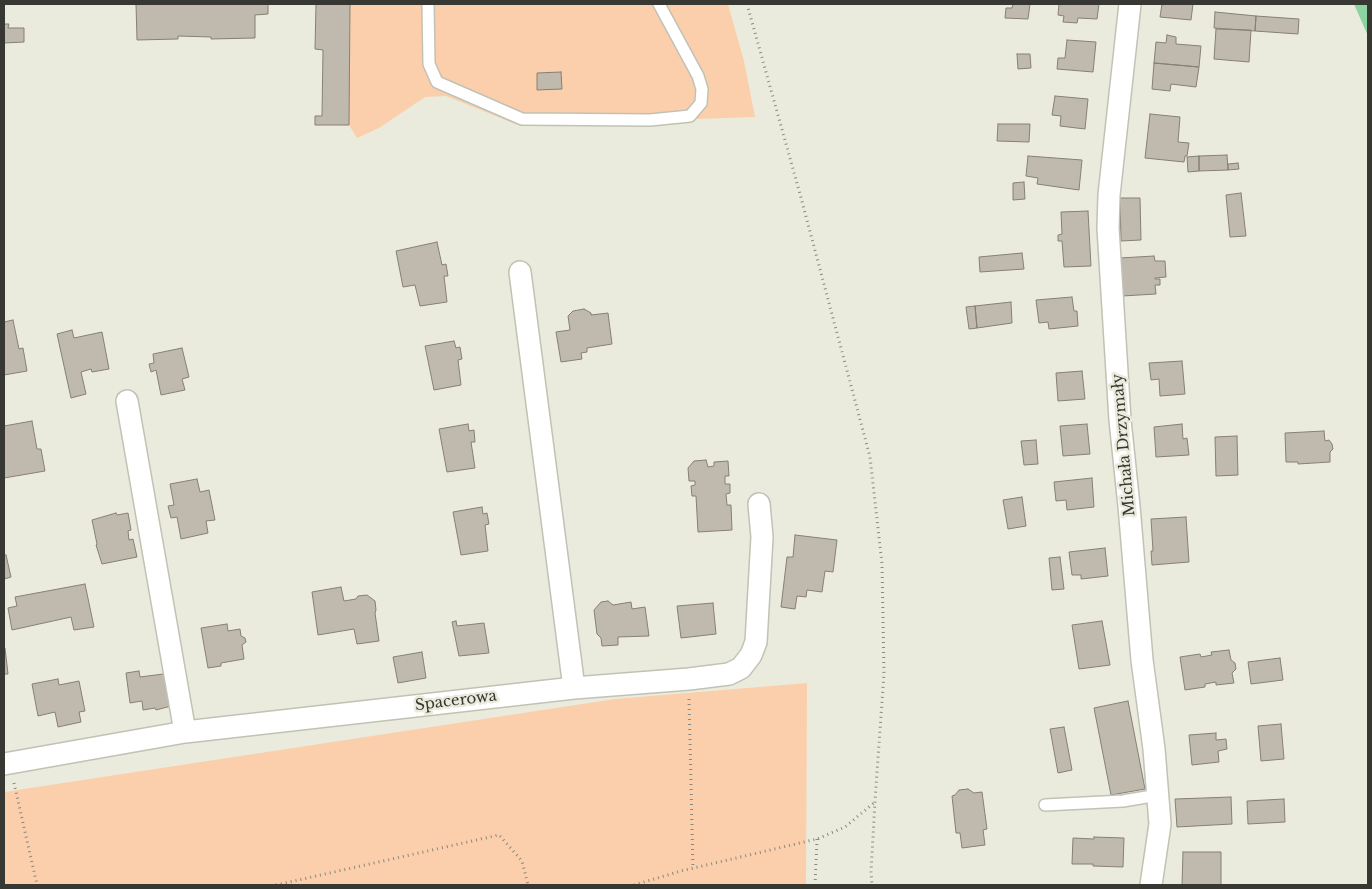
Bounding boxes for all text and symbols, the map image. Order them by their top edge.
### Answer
street label: Michała Drzymały [1109,373,1139,517]
street label: Spacerowa [414,687,498,715]

